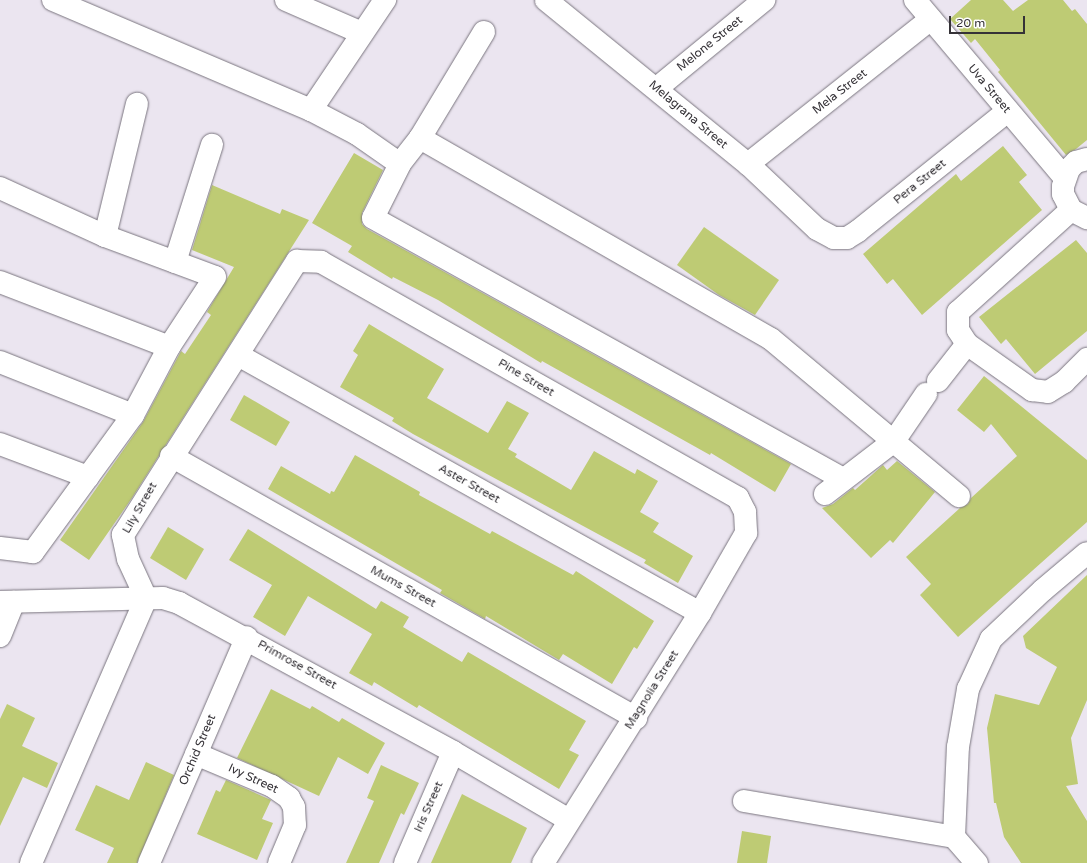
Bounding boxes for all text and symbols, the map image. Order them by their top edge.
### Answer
scale bar [951,8,1027,34]
street label: Melone Street [674,13,746,75]
text: 20 m [956,16,985,30]
street label: Uva Street [964,62,1014,116]
street label: Mela Street [810,66,870,118]
street label: Melagrana Street [646,78,730,152]
street label: Pera Street [891,156,949,208]
street label: Pine Street [495,356,557,400]
street label: Aster Street [436,461,502,507]
street label: Lily Street [120,480,160,536]
street label: Mums Street [368,563,438,611]
street label: Primrose Street [255,637,339,693]
street label: Magnolia Street [622,648,682,732]
street label: Orchid Street [177,712,219,788]
street label: Ivy Street [226,761,280,797]
street label: Iris Street [411,779,447,835]

